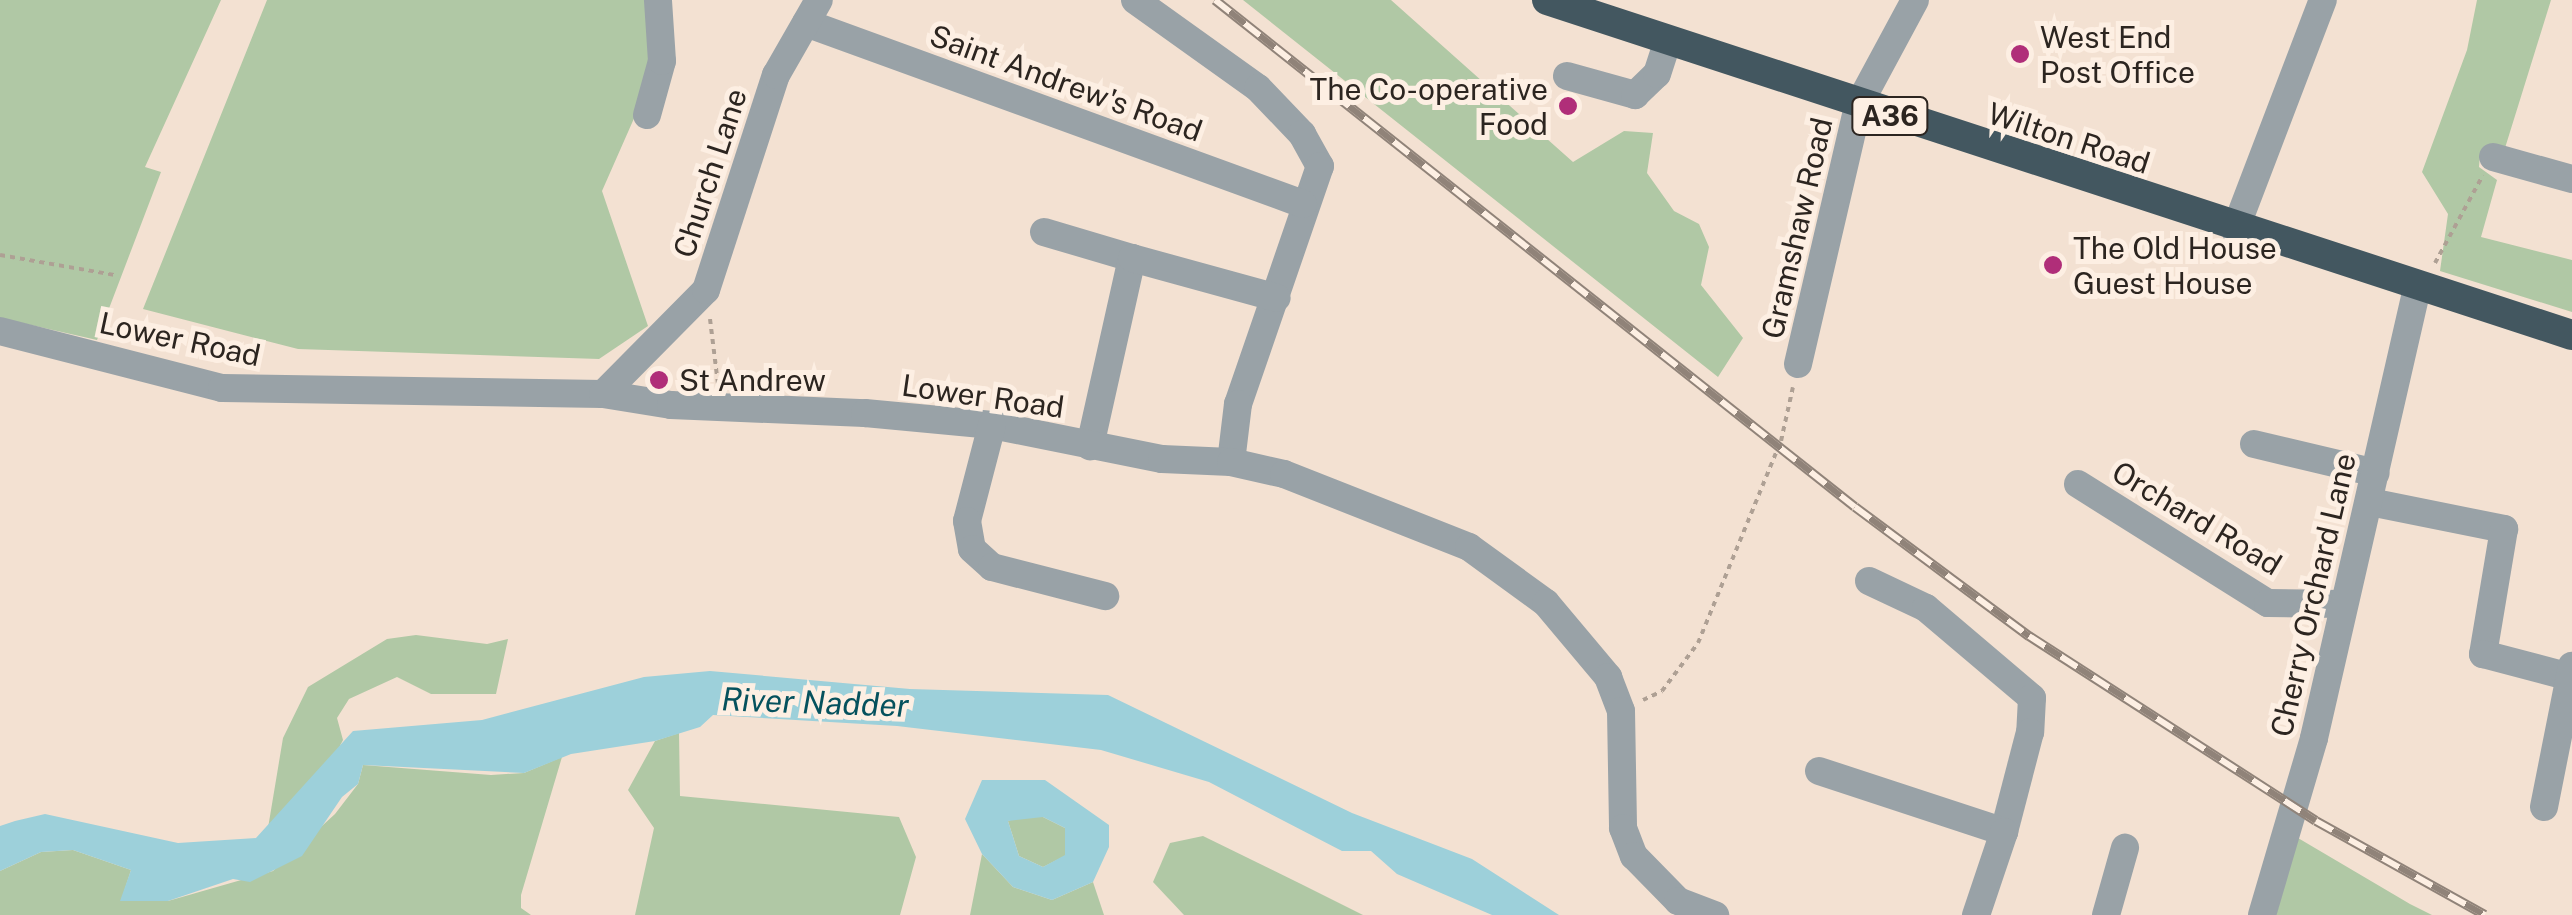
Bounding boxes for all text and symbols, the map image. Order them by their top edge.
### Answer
street label: Saint Andrew's Road [925,17,1207,149]
place label: West End Post Office [2040,19,2195,90]
marker: West End Post Office [2009,43,2031,65]
place label: The Co-operative Food [1309,71,1548,142]
street label: Church Lane [666,84,754,262]
road number: A36 [1850,93,1930,139]
marker: The Co-operative Food [1557,95,1579,117]
street label: Wilton Road [1984,95,2154,181]
street label: Gramshaw Road [1754,114,1840,342]
place label: The Old House Guest House [2073,230,2277,300]
marker: The Old House Guest House [2042,254,2064,276]
street label: Lower Road [96,304,264,374]
place label: St Andrew [679,362,826,398]
street label: Lower Road [899,367,1067,425]
marker: St Andrew [648,369,670,391]
street label: Cherry Orchard Lane [2263,450,2363,740]
street label: Orchard Road [2106,453,2288,583]
water label: River Nadder [721,681,909,725]

